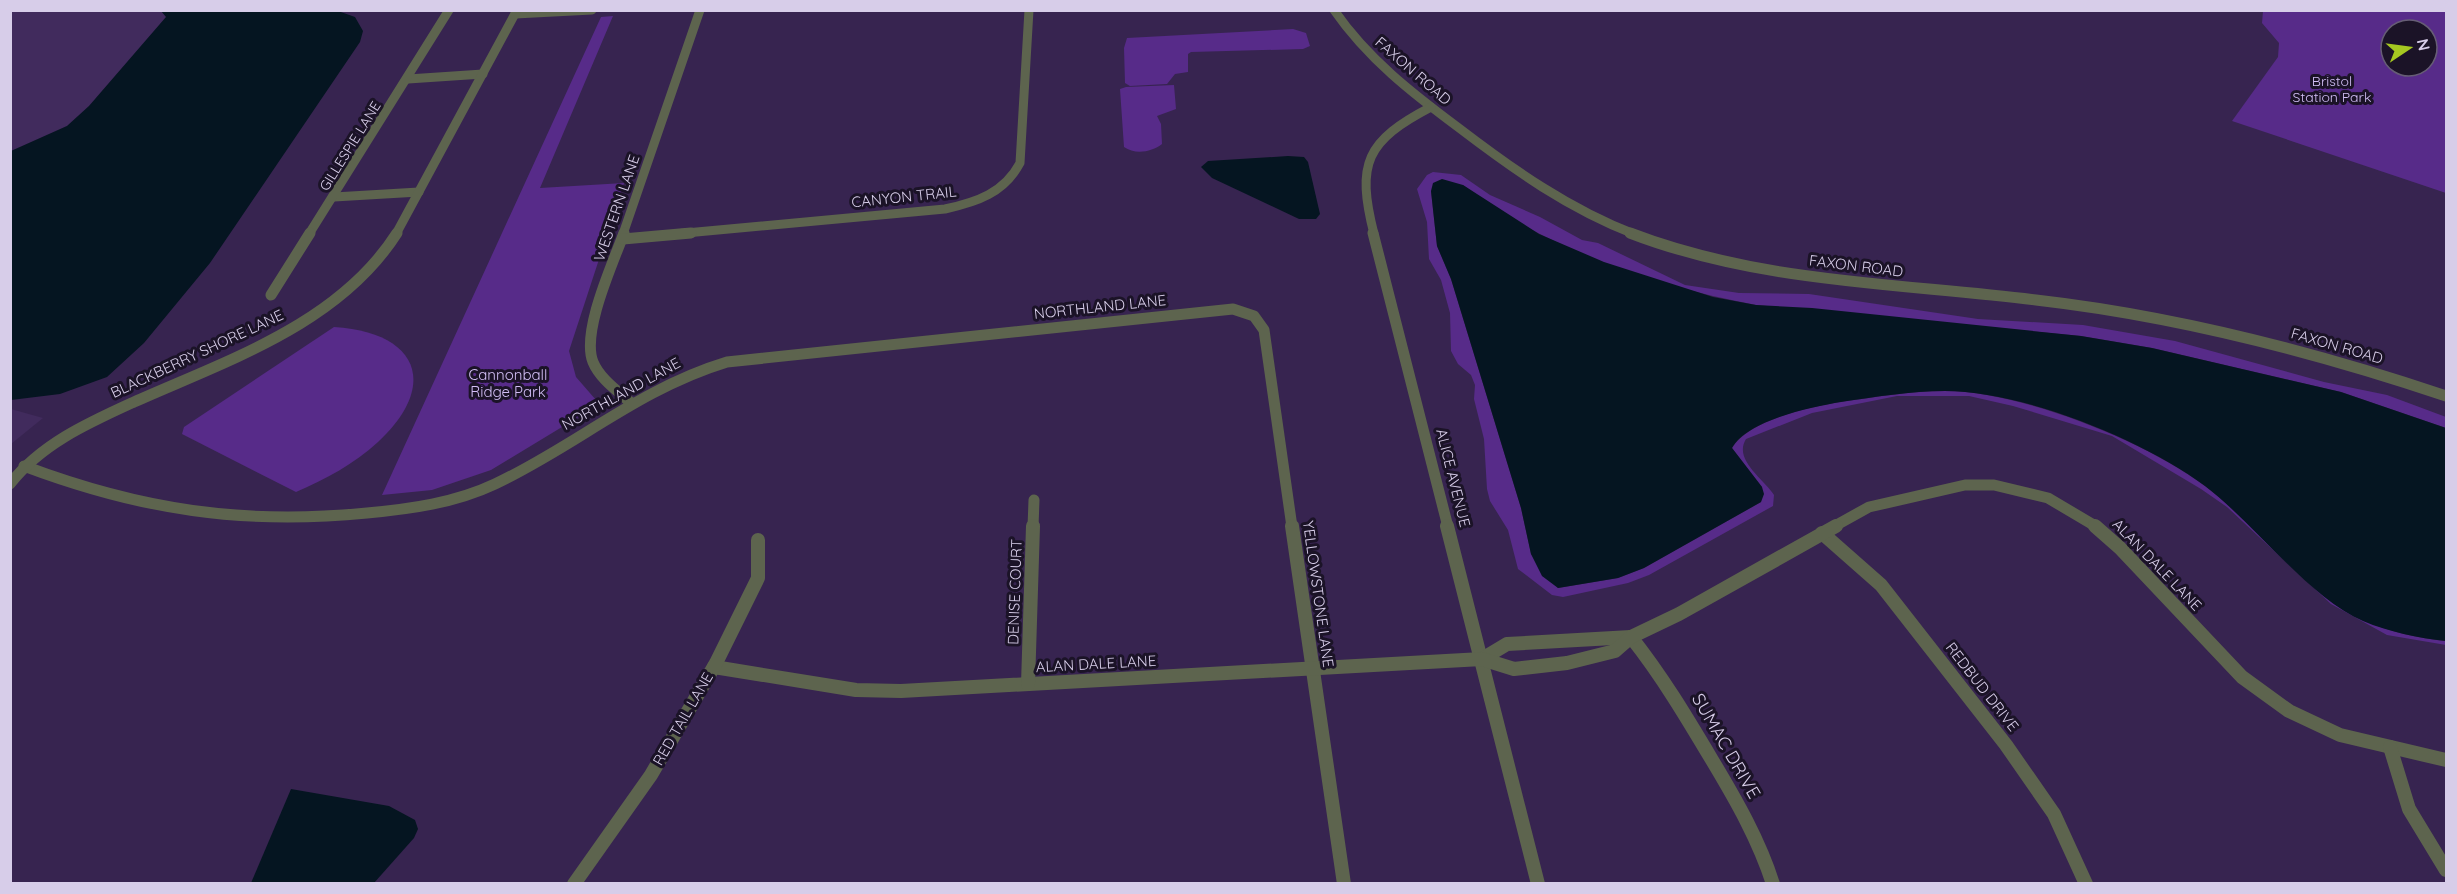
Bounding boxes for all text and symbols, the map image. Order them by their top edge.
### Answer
north arrow [2379,18,2439,78]
street label: FAXON ROAD [1371,32,1455,109]
text: N [2413,37,2435,53]
park label: Bristol Station Park [2293,72,2371,106]
street label: GILLESPIE LANE [315,98,385,194]
street label: WESTERN LANE [589,152,644,264]
street label: CANYON TRAIL [851,182,957,211]
street label: FAXON ROAD [1808,250,1904,281]
street label: NORTHLAND LANE [1033,290,1167,323]
street label: BLACKBERRY SHORE LANE [107,305,286,402]
street label: FAXON ROAD [2289,323,2385,368]
street label: NORTHLAND LANE [558,353,683,434]
park label: Cannonball Ridge Park [468,365,548,401]
street label: ALICE AVENUE [1432,427,1475,529]
street label: ALAN DALE LANE [2109,515,2206,615]
street label: YELLOWSTONE LANE [1299,519,1338,668]
street label: DENISE COURT [1003,539,1026,645]
street label: REDBUD DRIVE [1942,638,2023,735]
street label: ALAN DALE LANE [1035,651,1157,676]
street label: RED TAIL LANE [648,669,717,769]
street label: SUMAC DRIVE [1687,689,1766,802]

